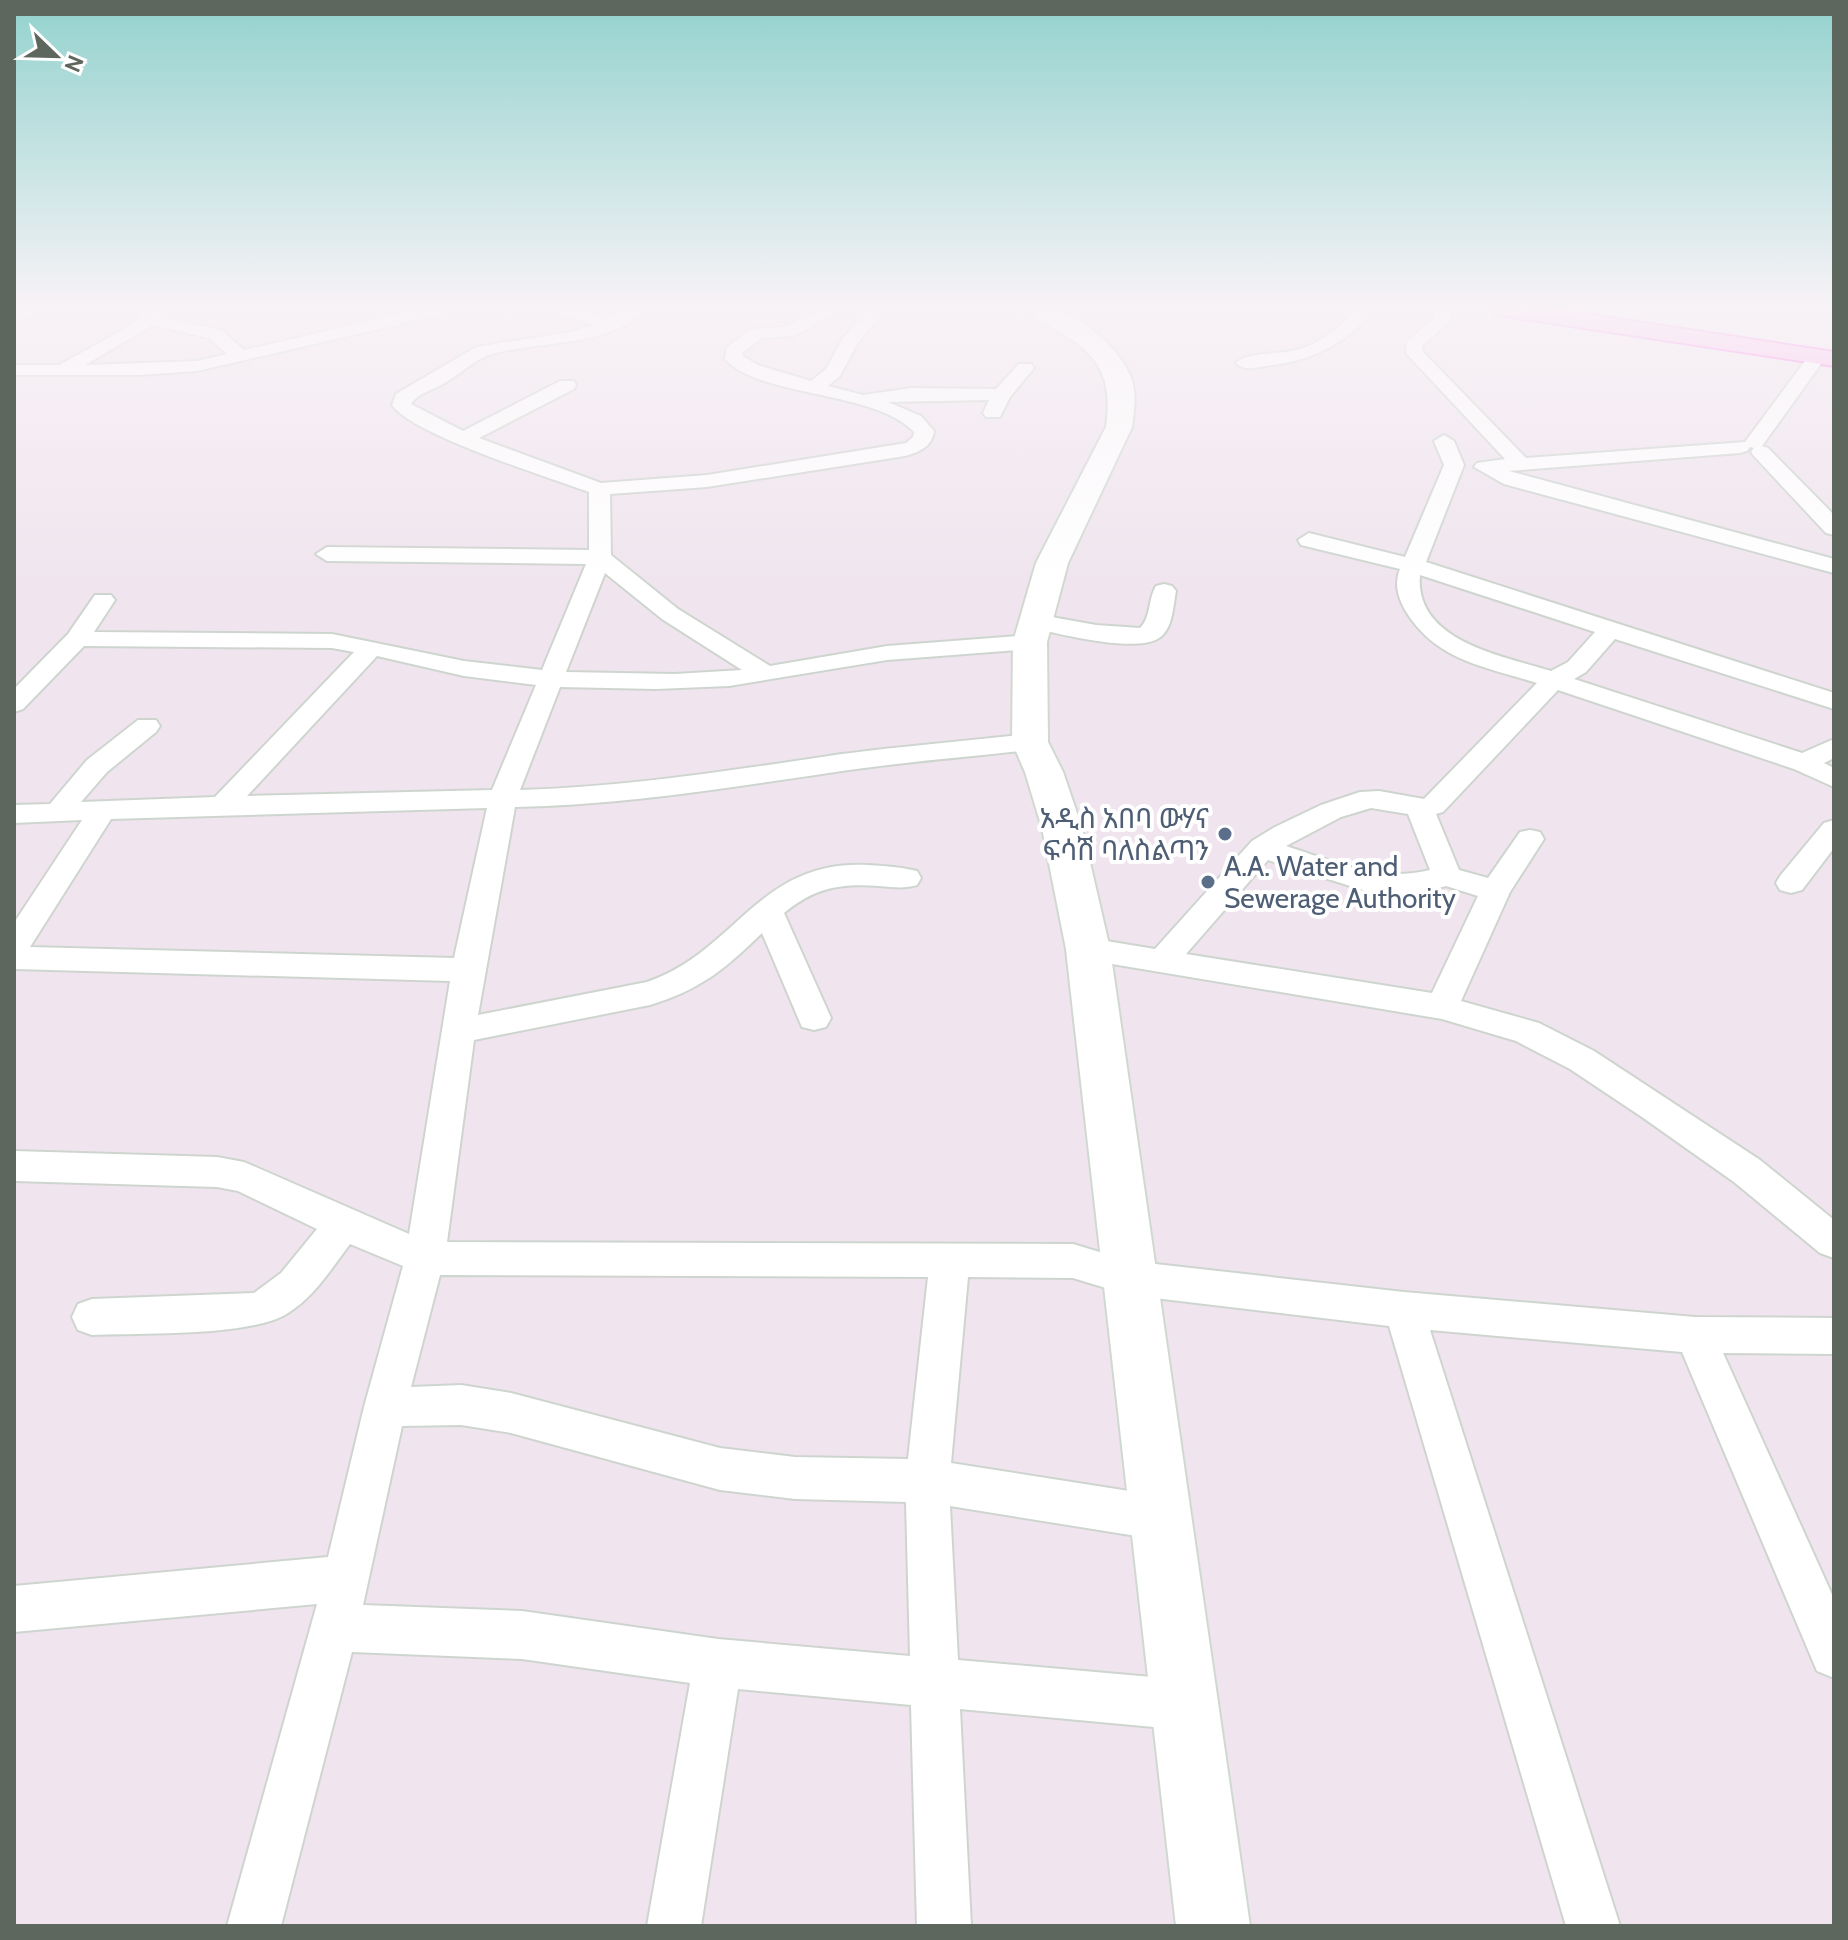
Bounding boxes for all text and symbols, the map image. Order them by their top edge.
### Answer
north arrow [16,16,96,96]
text: N [58,51,89,76]
place label: አዲስ አበባ ውሃና ፍሳሽ ባለስልጣን [1040,801,1209,867]
marker: አዲስ አበባ ውሃና ፍሳሽ ባለስልጣን [1216,825,1234,843]
place label: A.A. Water and Sewerage Authority [1224,849,1456,915]
marker: A.A. Water and Sewerage Authority [1199,873,1217,891]

